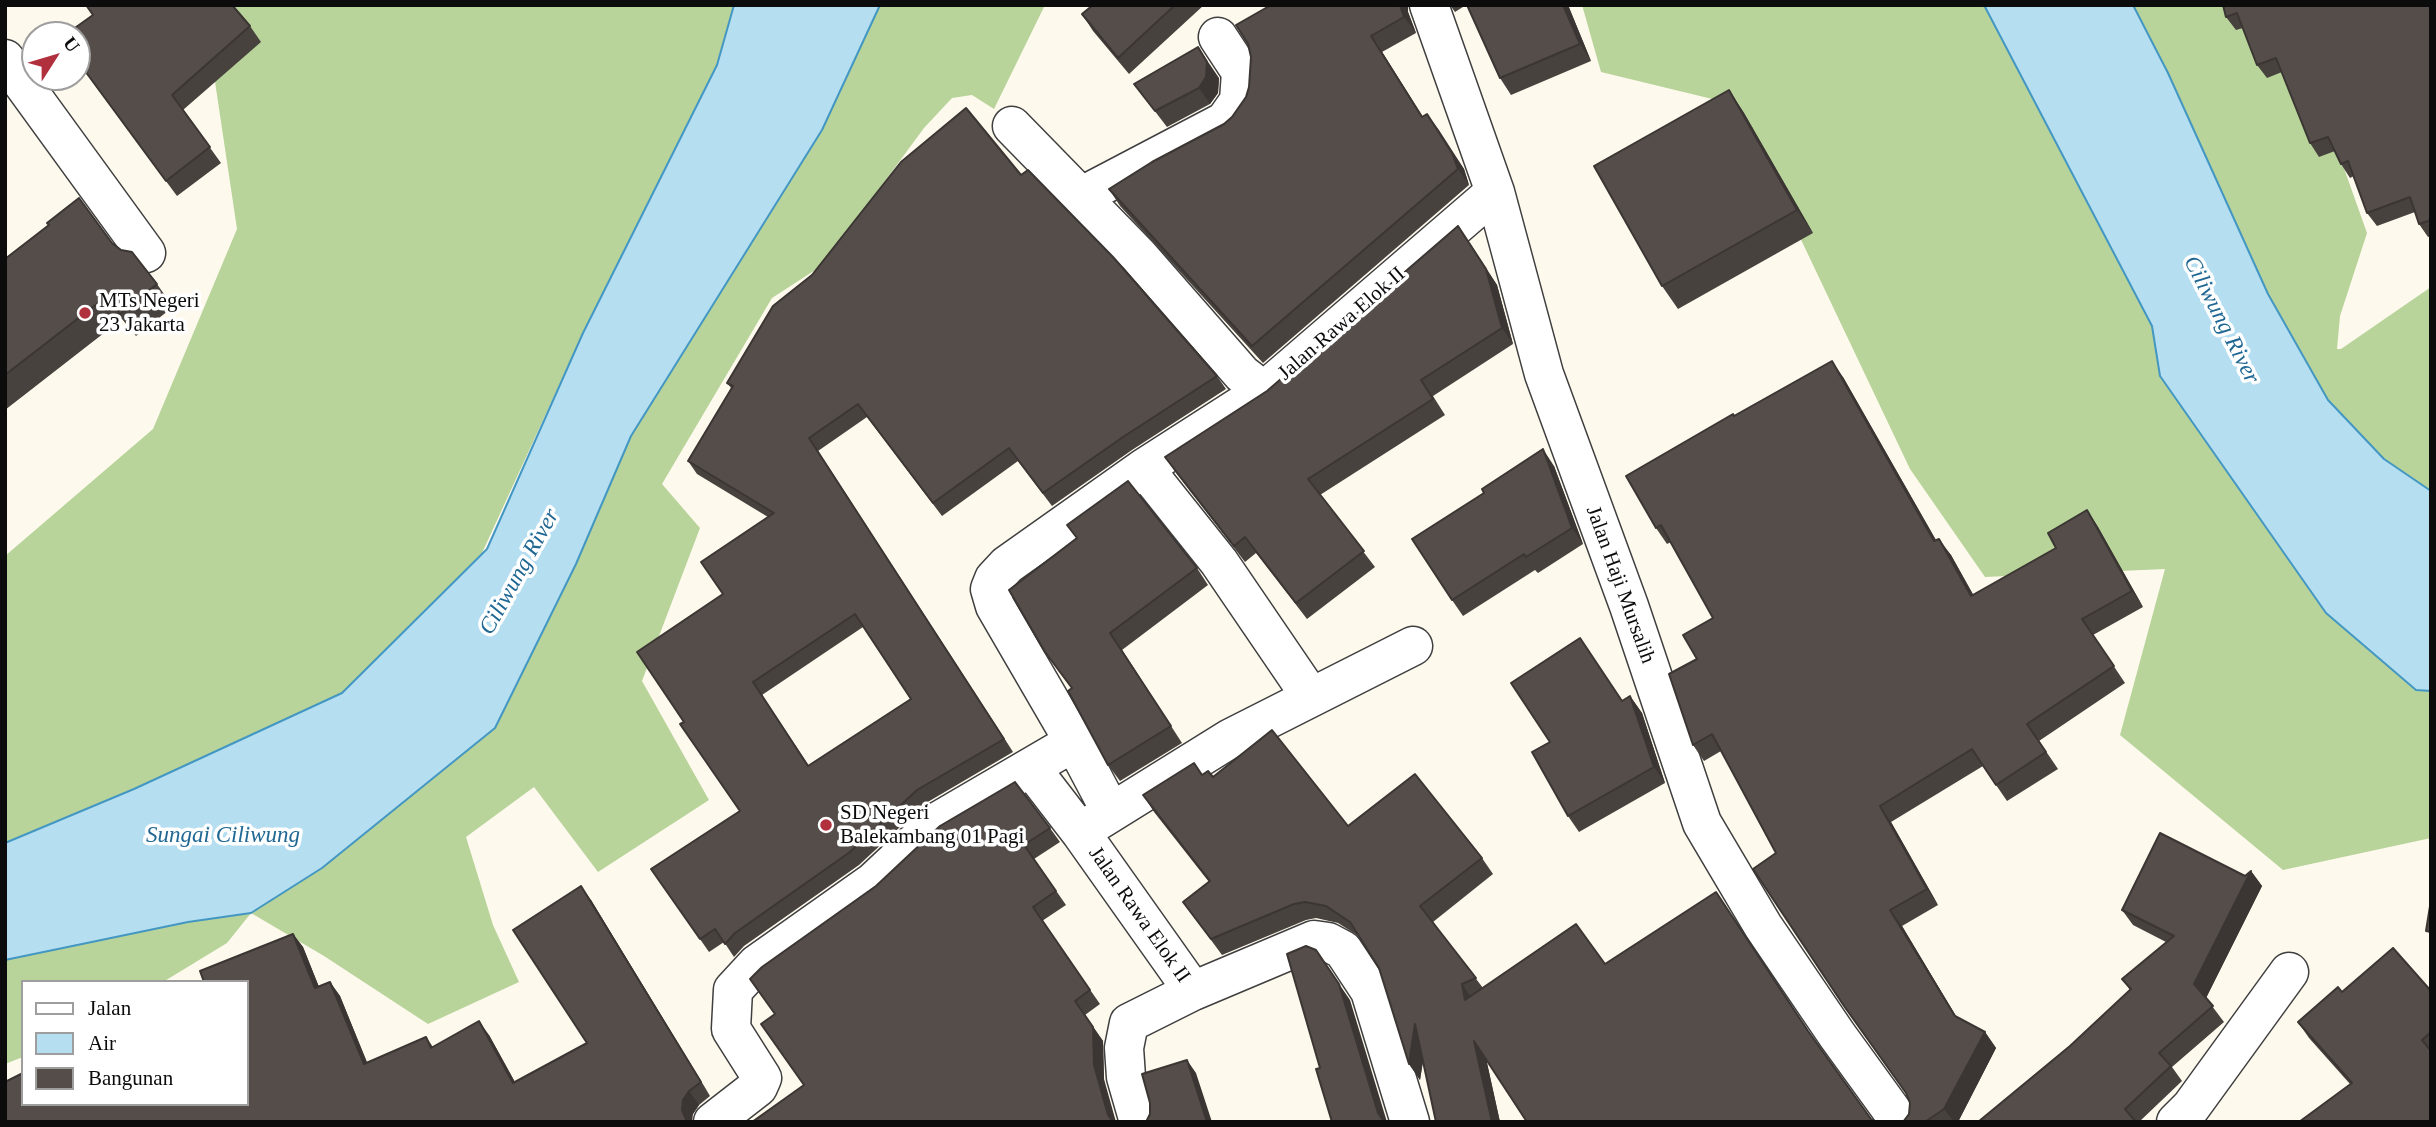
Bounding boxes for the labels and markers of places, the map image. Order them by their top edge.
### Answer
place label: MTs Negeri 23 Jakarta [99,288,200,338]
marker: MTs Negeri 23 Jakarta [77,305,93,321]
place label: SD Negeri Balekambang 01 Pagi [840,800,1024,850]
marker: SD Negeri Balekambang 01 Pagi [818,817,834,833]

